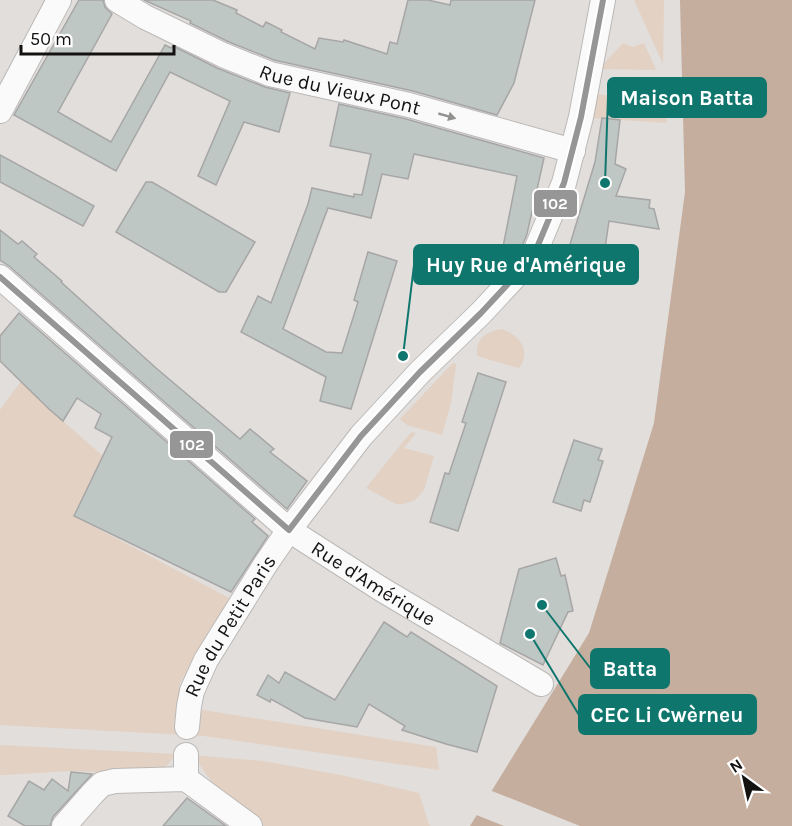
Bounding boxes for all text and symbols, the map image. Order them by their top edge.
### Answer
scale bar [21,18,174,56]
text: 50 m [30,28,72,50]
street label: Rue du Vieux Pont [256,60,424,120]
callout: Maison Batta [608,78,766,117]
text: Maison Batta [620,86,754,110]
one-way arrow [439,112,457,121]
line badge: 102 [533,189,578,218]
text: 102 [542,194,568,213]
callout: Huy Rue d'Amérique [414,245,638,284]
text: Huy Rue d'Amérique [426,253,626,278]
line badge: 102 [169,430,214,459]
text: 102 [179,435,205,454]
street label: Rue d'Amérique [307,536,440,631]
street label: Rue du Petit Paris [180,550,281,700]
callout: Batta [591,649,669,688]
text: Batta [603,657,657,681]
callout: CEC Li Cwèrneu [579,695,756,734]
text: CEC Li Cwèrneu [591,703,743,727]
north arrow [714,748,774,808]
text: N [726,755,746,777]

